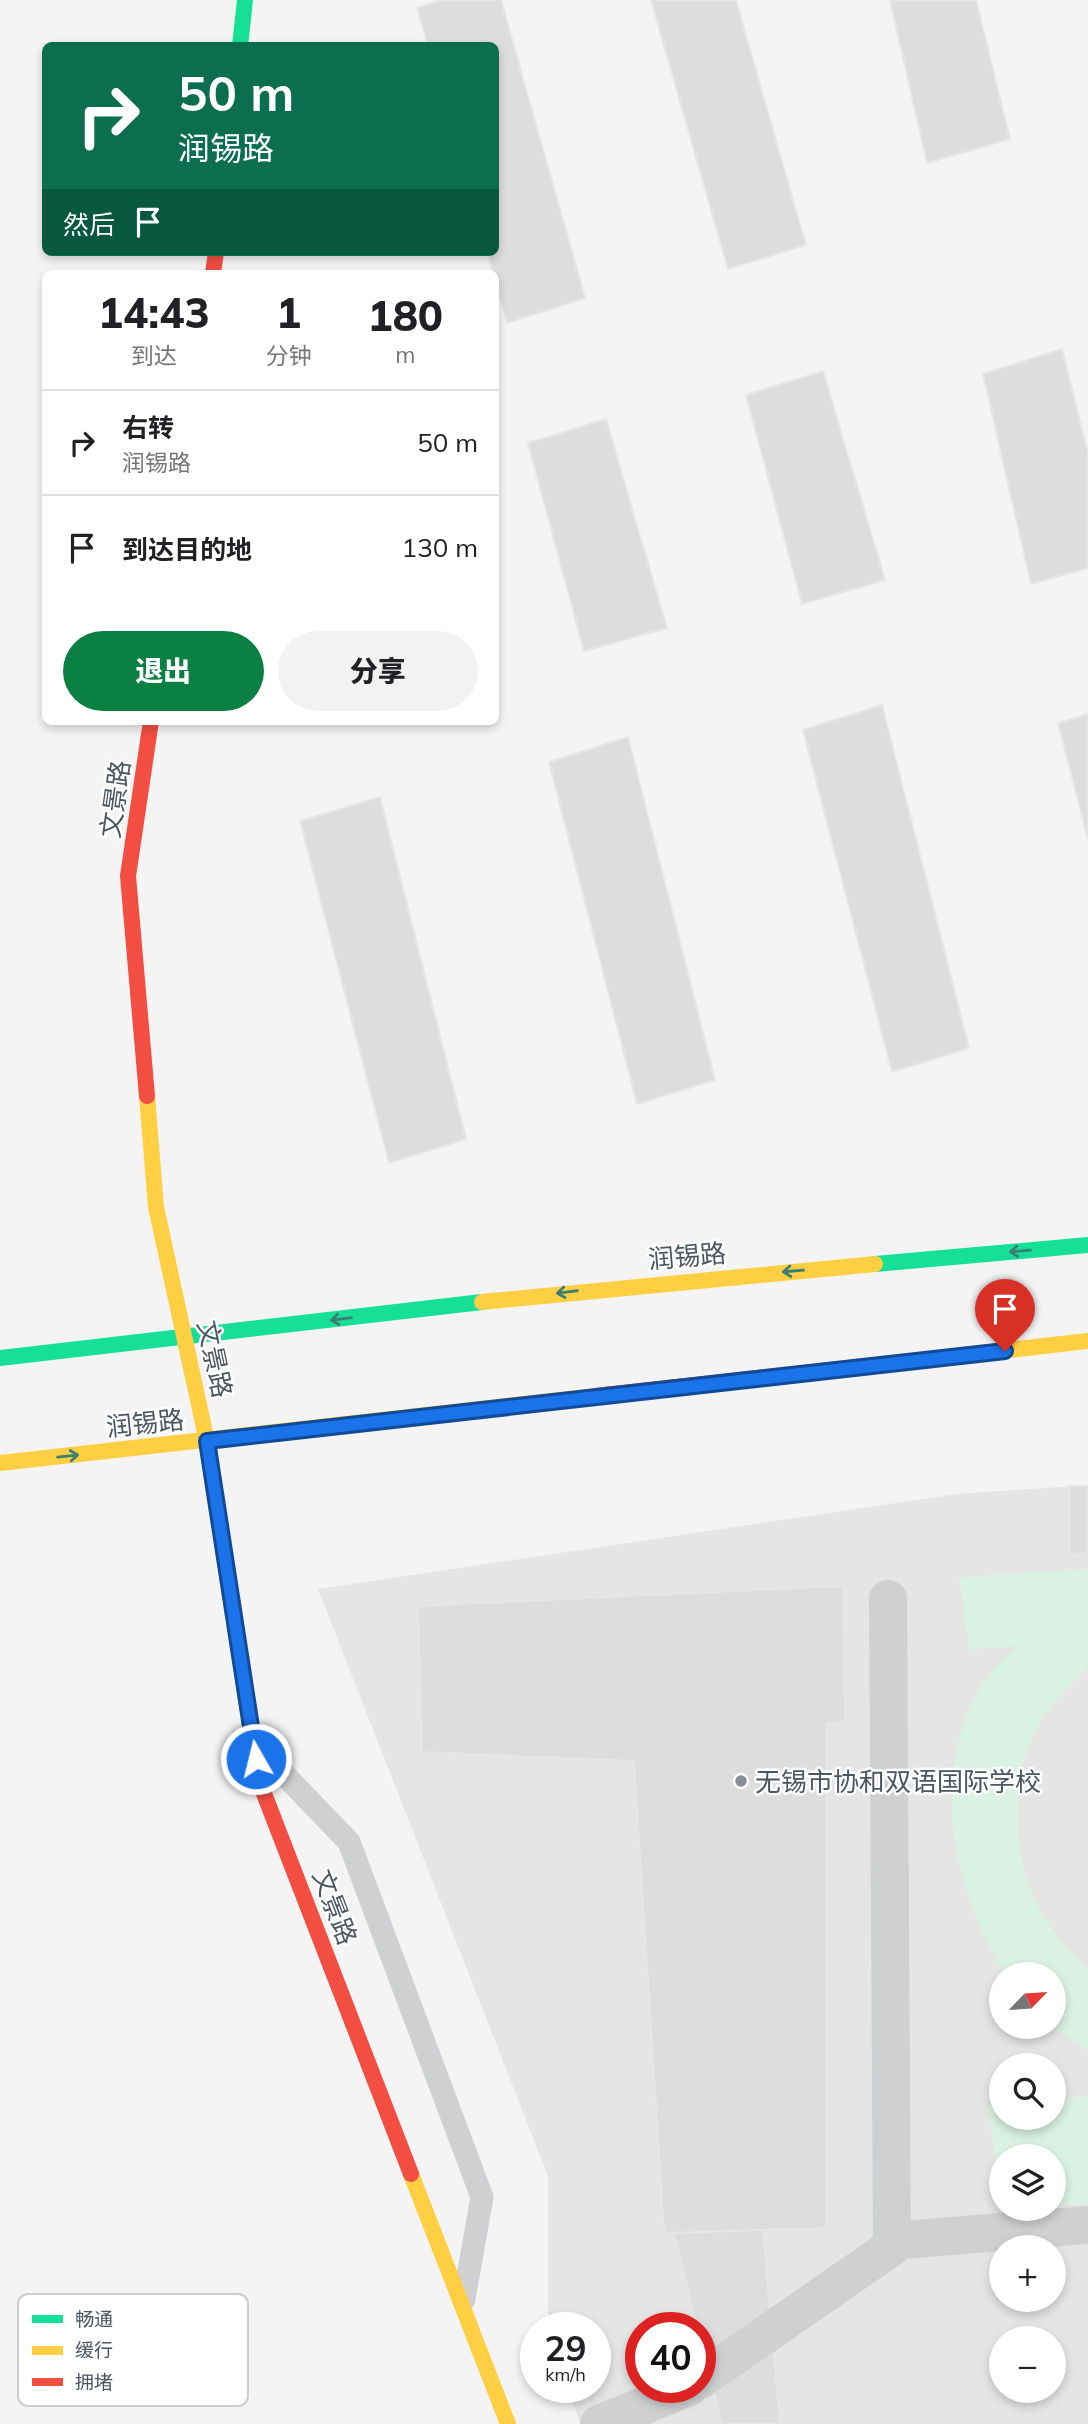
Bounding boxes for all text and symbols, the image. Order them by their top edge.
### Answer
text: 50 m [178,62,294,123]
icon: right [63,70,154,161]
text: 润锡路 [178,128,274,168]
icon: arrive [129,203,167,241]
text: 然后 [63,208,115,241]
text: 14:43 [98,286,210,339]
text: 1 [276,286,301,339]
text: 180 [367,289,443,342]
text: m [395,340,415,369]
text: 到达 [131,341,177,370]
text: 分钟 [266,341,312,370]
text: 右转 [122,411,174,444]
icon: right [63,424,101,462]
text: 50 m [417,426,478,459]
text: 润锡路 [122,448,191,477]
icon: arrive [63,529,101,567]
text: 130 m [402,531,478,564]
text: 到达目的地 [122,533,252,566]
button: 退出 [63,631,264,711]
button: 分享 [278,631,478,711]
street label: 文景路 [93,758,137,840]
street label: 润锡路 [647,1236,727,1276]
one-way arrow [1009,1245,1032,1258]
one-way arrow [783,1265,805,1278]
pin [975,1279,1035,1351]
one-way arrow [556,1286,579,1299]
icon: arrive [986,1290,1024,1328]
one-way arrow [330,1312,353,1325]
street label: 文景路 [191,1317,239,1401]
street label: 润锡路 [104,1403,186,1443]
one-way arrow [56,1449,79,1462]
position arrow [219,1722,293,1796]
place label: 无锡市协和双语国际学校 [755,1765,1041,1798]
marker: 无锡市协和双语国际学校 [733,1773,749,1789]
street label: 文景路 [306,1865,364,1949]
north arrow [989,1962,1066,2039]
map controls [989,1962,1066,2403]
button: search [989,2053,1066,2130]
button: layers [989,2144,1066,2221]
button: + [989,2235,1066,2312]
legend [18,2294,248,2406]
text: 畅通 [75,2307,113,2331]
speed limit sign: 40 [625,2312,716,2403]
text: 29 [544,2326,587,2370]
button: − [989,2326,1066,2403]
text: 缓行 [75,2338,113,2362]
text: km/h [545,2363,586,2386]
text: 拥堵 [75,2370,113,2394]

